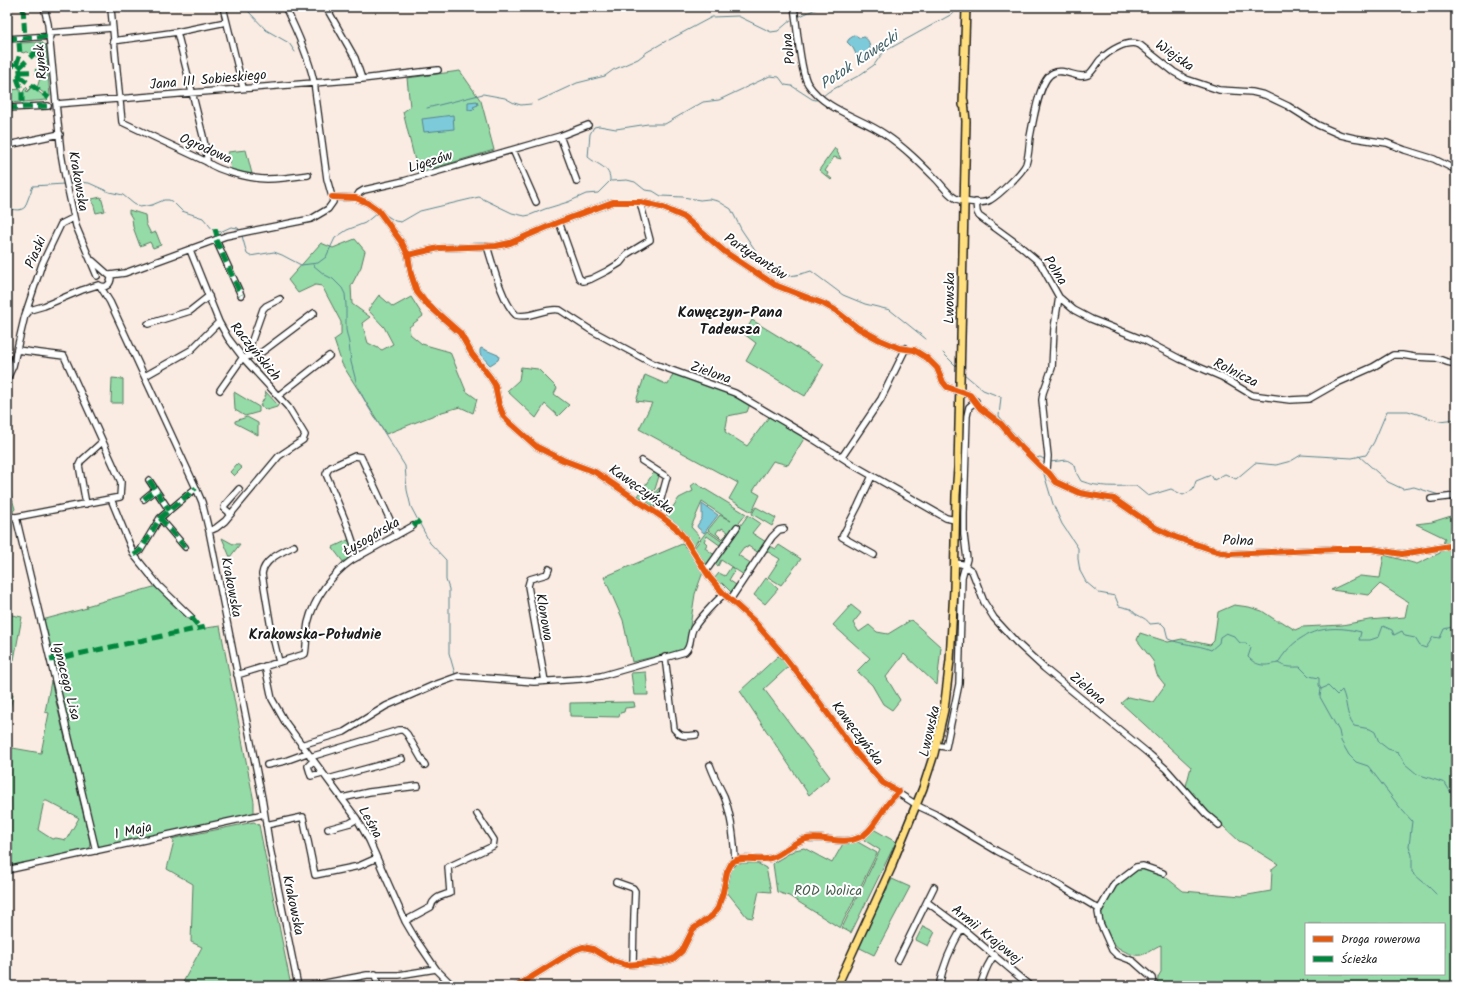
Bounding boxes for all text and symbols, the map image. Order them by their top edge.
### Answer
water label: Potok Kawęcki [815,24,907,96]
street label: Polna [776,32,802,66]
street label: Wiejska [1150,34,1198,77]
street label: Rynek [28,43,53,80]
street label: Jana III Sobieskiego [149,64,267,96]
street label: Ogrodowa [176,128,235,170]
street label: Ligęzów [405,145,456,179]
street label: Krakowska [62,149,94,213]
street label: Partyzantów [719,228,792,286]
street label: Piaski [19,232,53,272]
street label: Polna [1037,251,1073,290]
street label: Lwowska [939,272,961,324]
district label: Kawęczyn-Pana Tadeusza [678,301,783,342]
street label: Raczyńskich [224,317,286,386]
street label: Rolnicza [1209,352,1262,394]
street label: Zielona [687,356,734,390]
street label: Kawęczyńska [604,459,679,521]
street label: Łysogórska [339,512,404,562]
street label: Polna [1222,529,1254,553]
street label: Krakowska [214,555,248,619]
street label: Klonowa [529,592,559,643]
district label: Krakowska-Południe [249,623,382,647]
street label: Ignacego Lisa [46,640,86,723]
street label: Zielona [1064,667,1111,711]
street label: Kawęczyńska [826,697,889,771]
street label: Lwowska [913,703,947,759]
street label: Leśna [352,802,388,843]
street label: 1 Maja [112,816,154,846]
street label: Krakowska [276,873,310,937]
park label: ROD Wolica [794,880,862,902]
street label: Armii Krajowej [946,899,1027,970]
legend [1305,923,1445,975]
text: Droga rowerowa [1341,930,1421,949]
text: Ścieżka [1341,950,1378,969]

